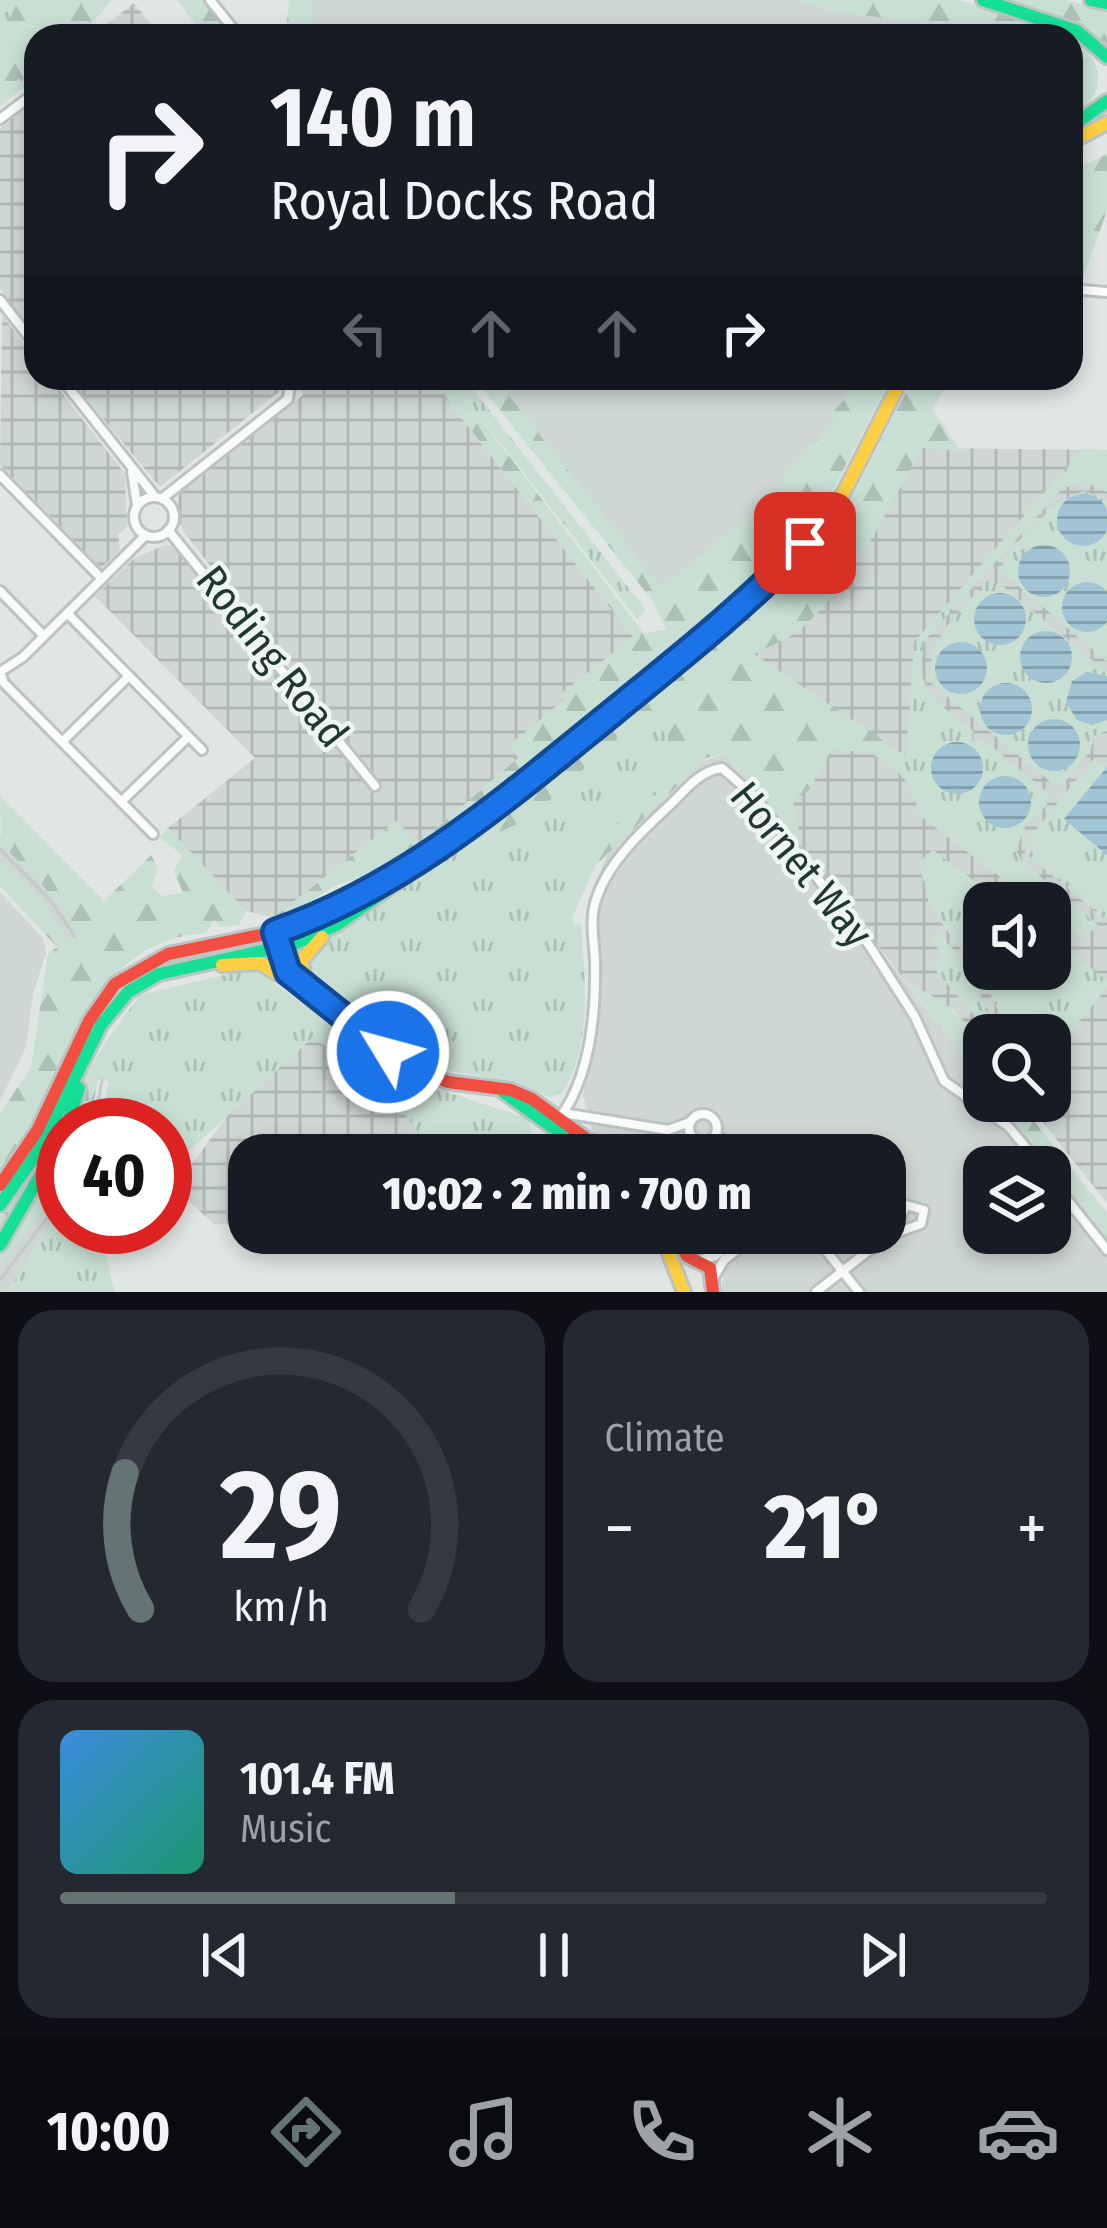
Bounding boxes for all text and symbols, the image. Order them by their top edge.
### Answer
text: 140 m [270,67,476,168]
icon: right [72,72,228,228]
text: Royal Docks Road [270,169,658,233]
icon: left [332,300,398,366]
icon: ahead [458,300,524,366]
icon: ahead [584,300,650,366]
icon: right [710,300,776,366]
pin [754,492,856,594]
icon: arrive [772,510,838,576]
street label: Roding Road [186,556,358,757]
street label: Hornet Way [720,772,883,957]
map controls [963,882,1071,1254]
button: sound [963,882,1071,990]
position arrow [325,989,451,1115]
button: search [963,1014,1071,1122]
speed limit sign: 40 [36,1098,192,1254]
button: layers [963,1146,1071,1254]
text: 10:02 · 2 min · 700 m [382,1167,752,1221]
text: Climate [605,1415,725,1461]
text: 29 [219,1441,342,1591]
text: 21° [765,1474,887,1582]
text: − [605,1489,634,1568]
text: + [1017,1489,1047,1568]
text: km/h [233,1581,329,1632]
text: 101.4 FM [240,1752,395,1806]
text: Music [240,1806,331,1852]
icon: previous [192,1922,258,1988]
icon: pause [521,1922,587,1988]
icon: next [850,1922,916,1988]
icon: directions [264,2090,348,2174]
icon: music [442,2090,526,2174]
icon: phone [620,2090,704,2174]
icon: climate [798,2090,882,2174]
icon: car [976,2090,1060,2174]
text: 10:00 [47,2100,171,2164]

